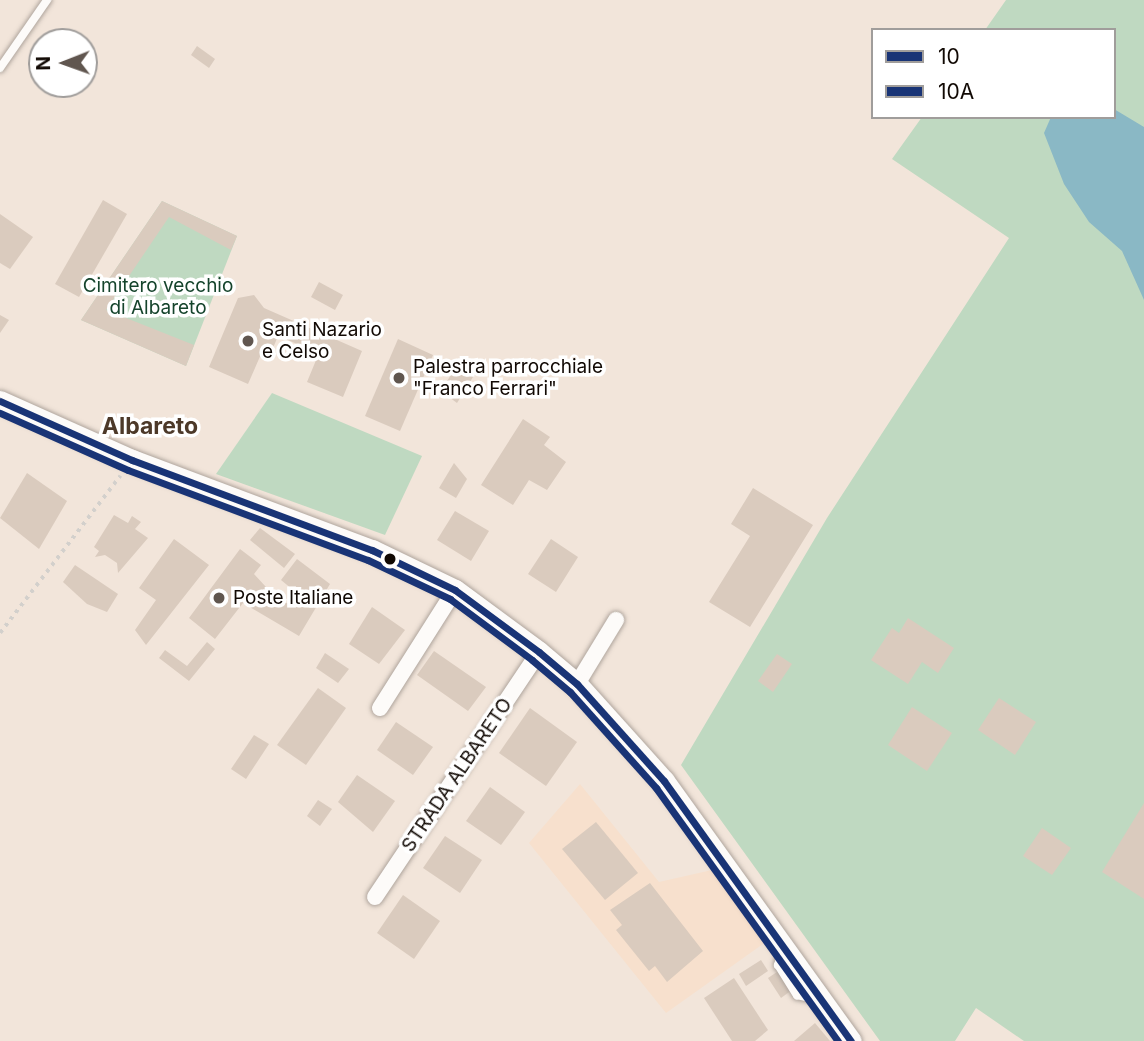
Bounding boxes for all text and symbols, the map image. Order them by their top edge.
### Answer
north arrow [28,28,98,98]
legend [871,28,1116,119]
text: 10 [938,44,960,69]
text: N [32,56,55,71]
text: 10A [938,79,974,104]
park label: Cimitero vecchio di Albareto [83,275,233,319]
place label: Santi Nazario e Celso [262,319,382,363]
marker: Santi Nazario e Celso [240,333,256,349]
place label: Palestra parrocchiale "Franco Ferrari" [413,356,603,400]
marker: Palestra parrocchiale "Franco Ferrari" [391,370,407,386]
district label: Albareto [102,412,198,440]
unlabelled marker [383,552,397,566]
place label: Poste Italiane [233,587,353,609]
marker: Poste Italiane [211,590,227,606]
street label: STRADA ALBARETO [397,694,517,856]

